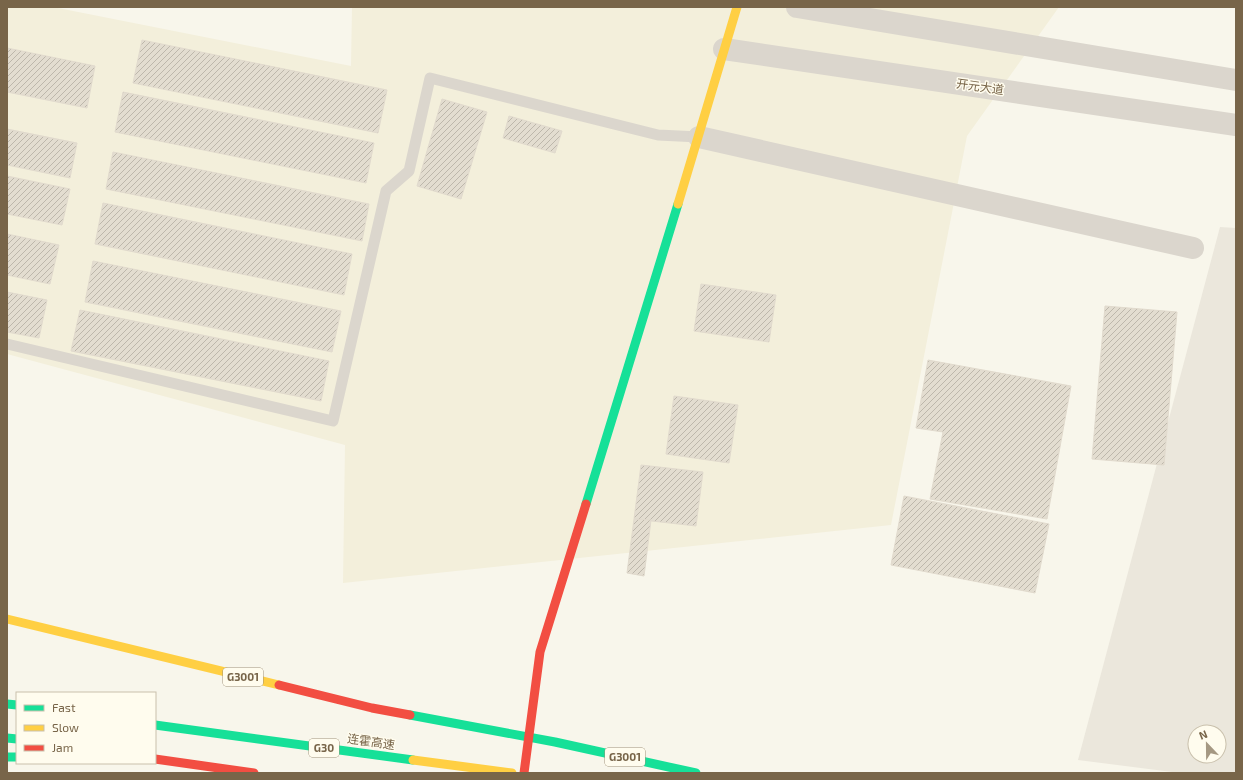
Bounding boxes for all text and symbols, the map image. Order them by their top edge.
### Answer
street label: 开元大道 [955,76,1005,96]
road number: G3001 [223,668,263,686]
legend [16,692,156,764]
text: Fast [52,700,76,714]
text: Slow [52,720,79,734]
north arrow [1187,724,1227,764]
text: N [1197,727,1209,742]
street label: 连霍高速 [346,731,396,751]
road number: G30 [309,739,339,757]
text: Jam [52,740,73,754]
road number: G3001 [605,748,645,766]

